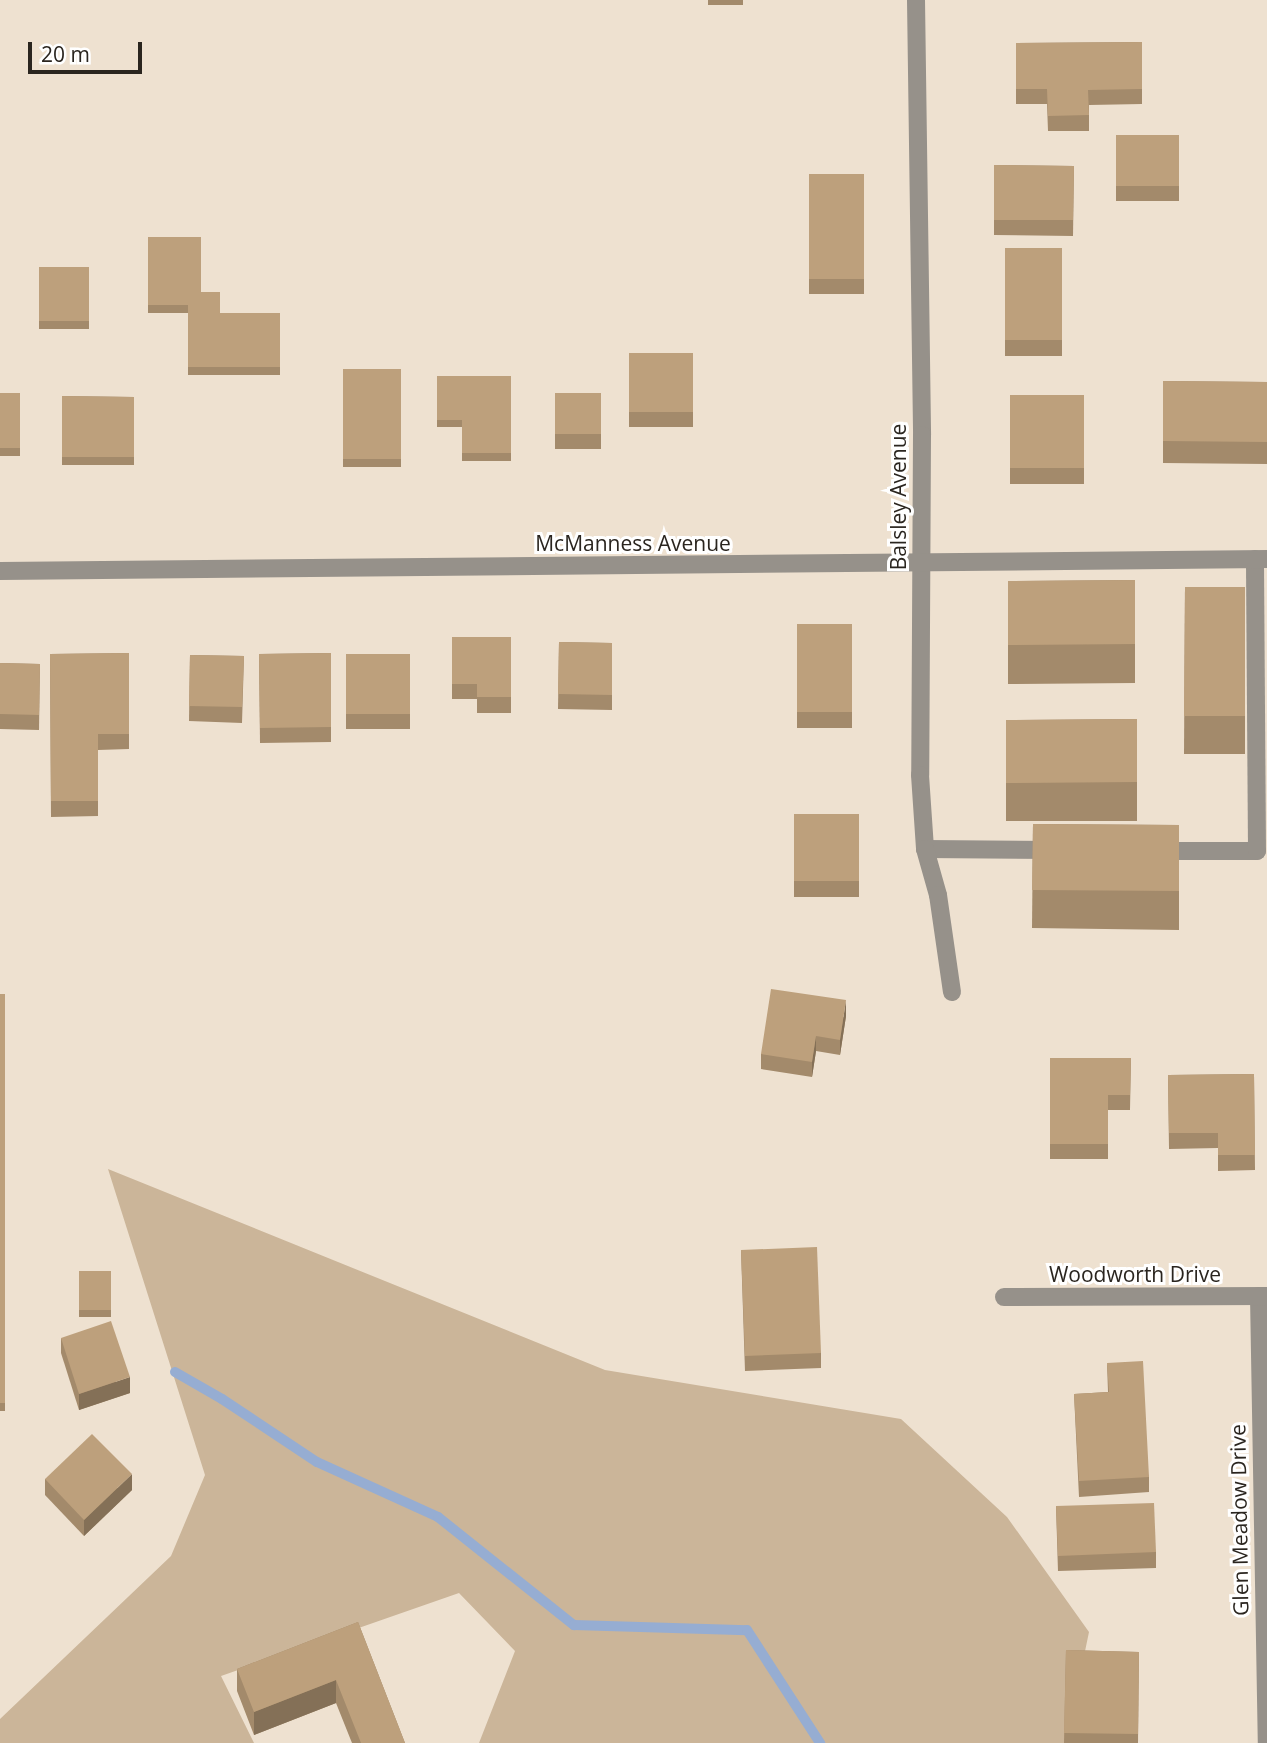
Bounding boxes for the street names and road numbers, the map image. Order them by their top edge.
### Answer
street label: Balsley Avenue [885,424,911,570]
street label: McManness Avenue [535,530,731,556]
street label: Woodworth Drive [1049,1261,1221,1287]
street label: Glen Meadow Drive [1225,1424,1253,1616]

